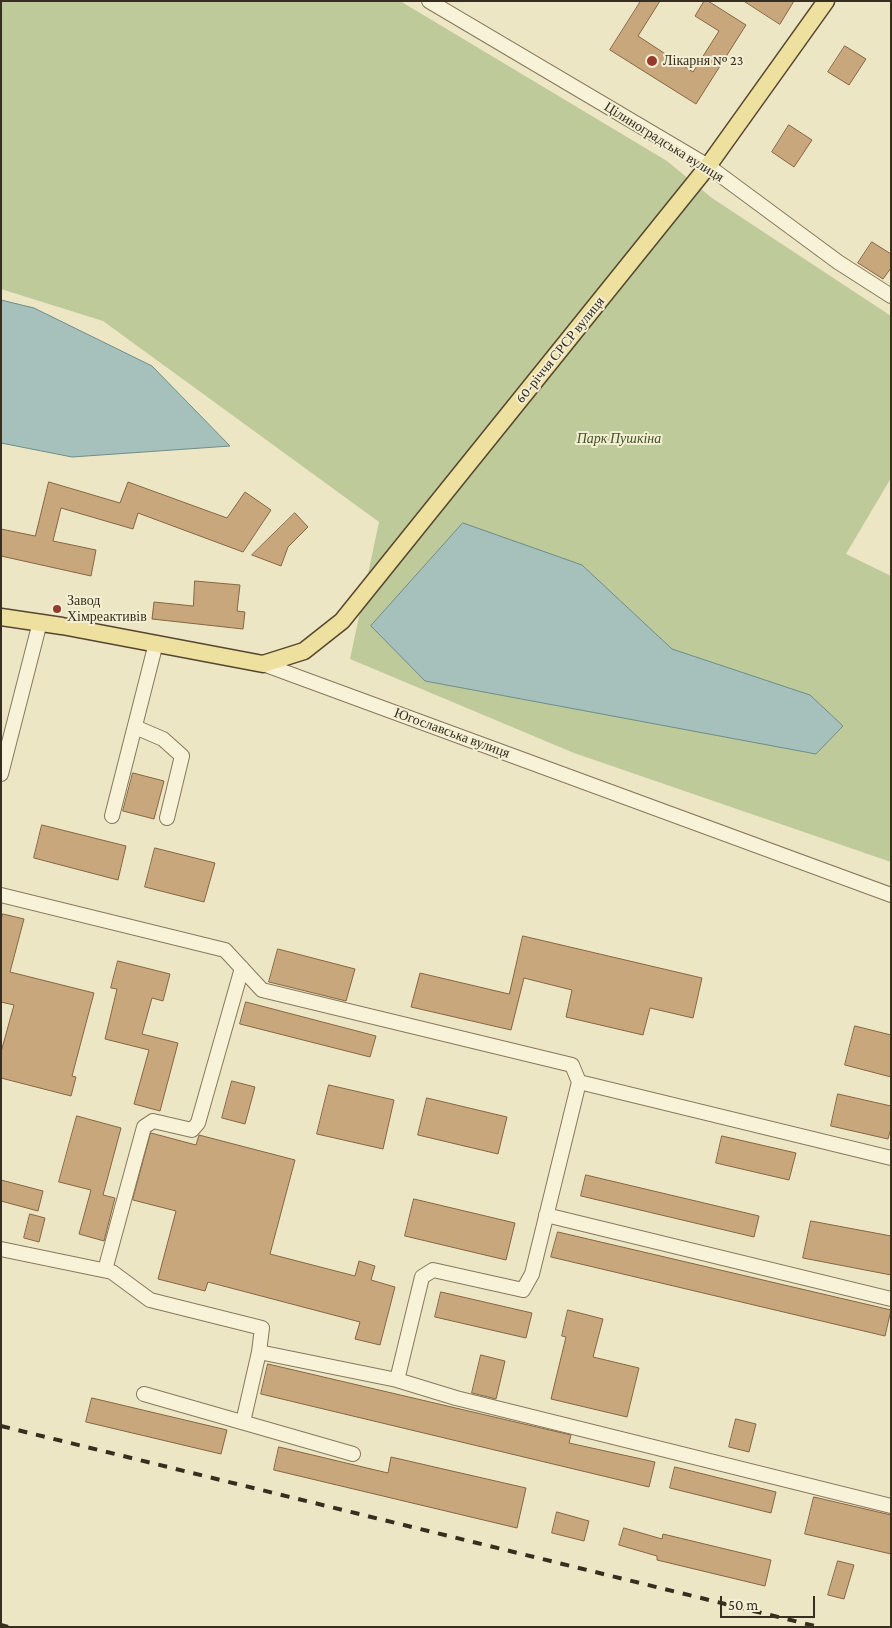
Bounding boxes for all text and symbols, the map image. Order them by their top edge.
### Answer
place label: Лікарня № 23 [663,53,743,69]
marker: Лікарня № 23 [645,54,659,68]
street label: Цілиноградська вулиця [601,98,727,186]
street label: 60-річчя СРСР вулиця [512,293,608,407]
park label: Парк Пушкіна [577,431,661,447]
place label: Завод Хімреактивів [67,593,147,626]
marker: Завод Хімреактивів [51,603,63,615]
street label: Югославська вулиця [392,704,512,762]
scale bar [722,1586,817,1618]
text: 50 m [728,1597,758,1613]

